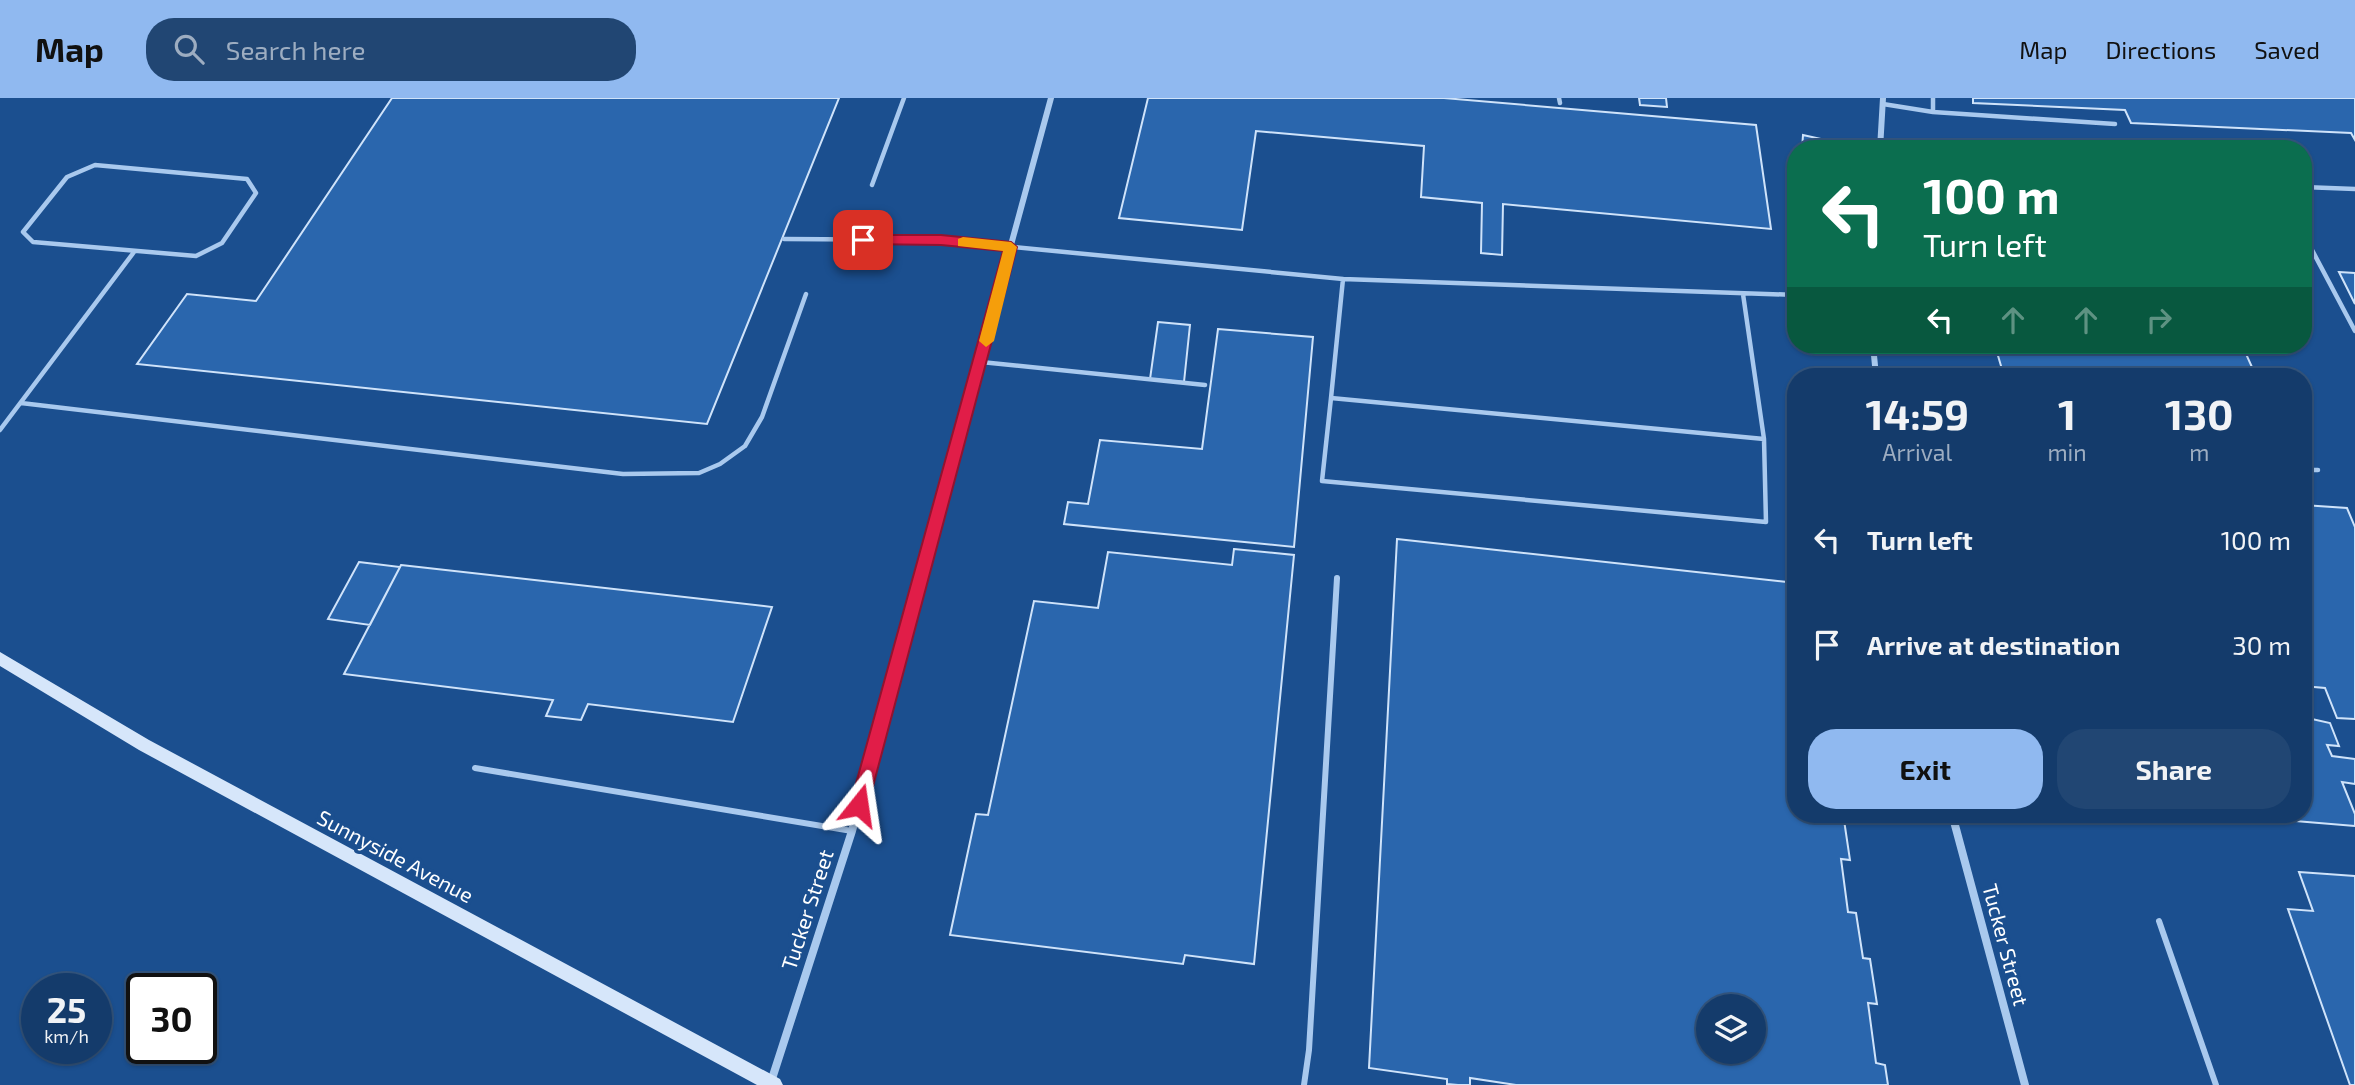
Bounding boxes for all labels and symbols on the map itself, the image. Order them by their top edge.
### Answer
pin [833,210,893,270]
position arrow [822,768,896,842]
street label: Sunnyside Avenue [313,804,478,907]
street label: Tucker Street [775,846,838,973]
street label: Tucker Street [1978,881,2035,1008]
speed limit sign: 30 [126,973,217,1064]

